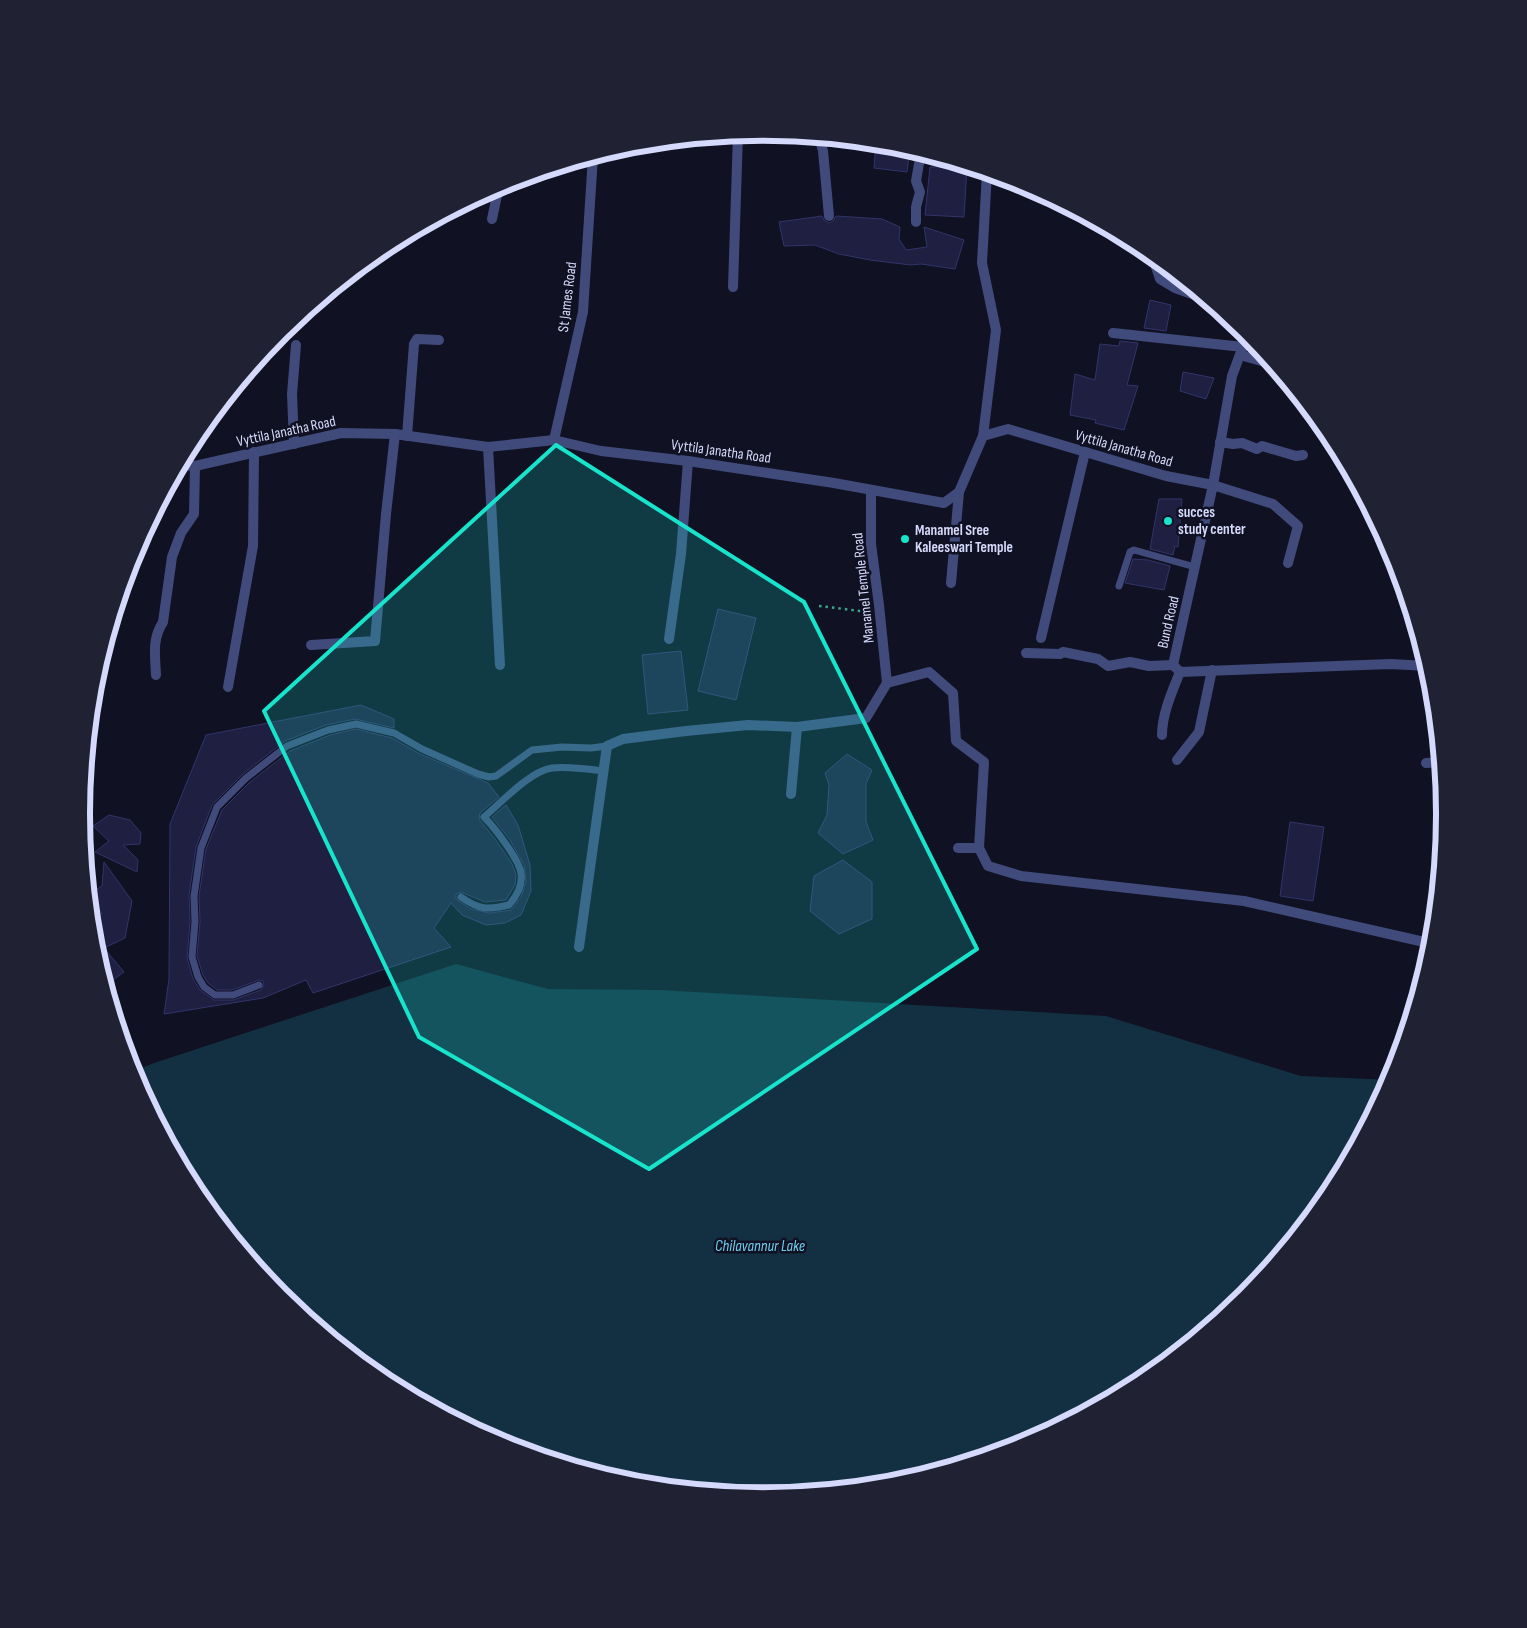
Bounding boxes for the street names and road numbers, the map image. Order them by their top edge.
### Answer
street label: St James Road [554,261,581,333]
street label: Vyttila Janatha Road [235,412,337,451]
street label: Vyttila Janatha Road [1073,425,1175,471]
street label: Vyttila Janatha Road [670,435,772,468]
street label: Manamel Temple Road [848,532,879,644]
street label: Bund Road [1153,594,1184,650]

